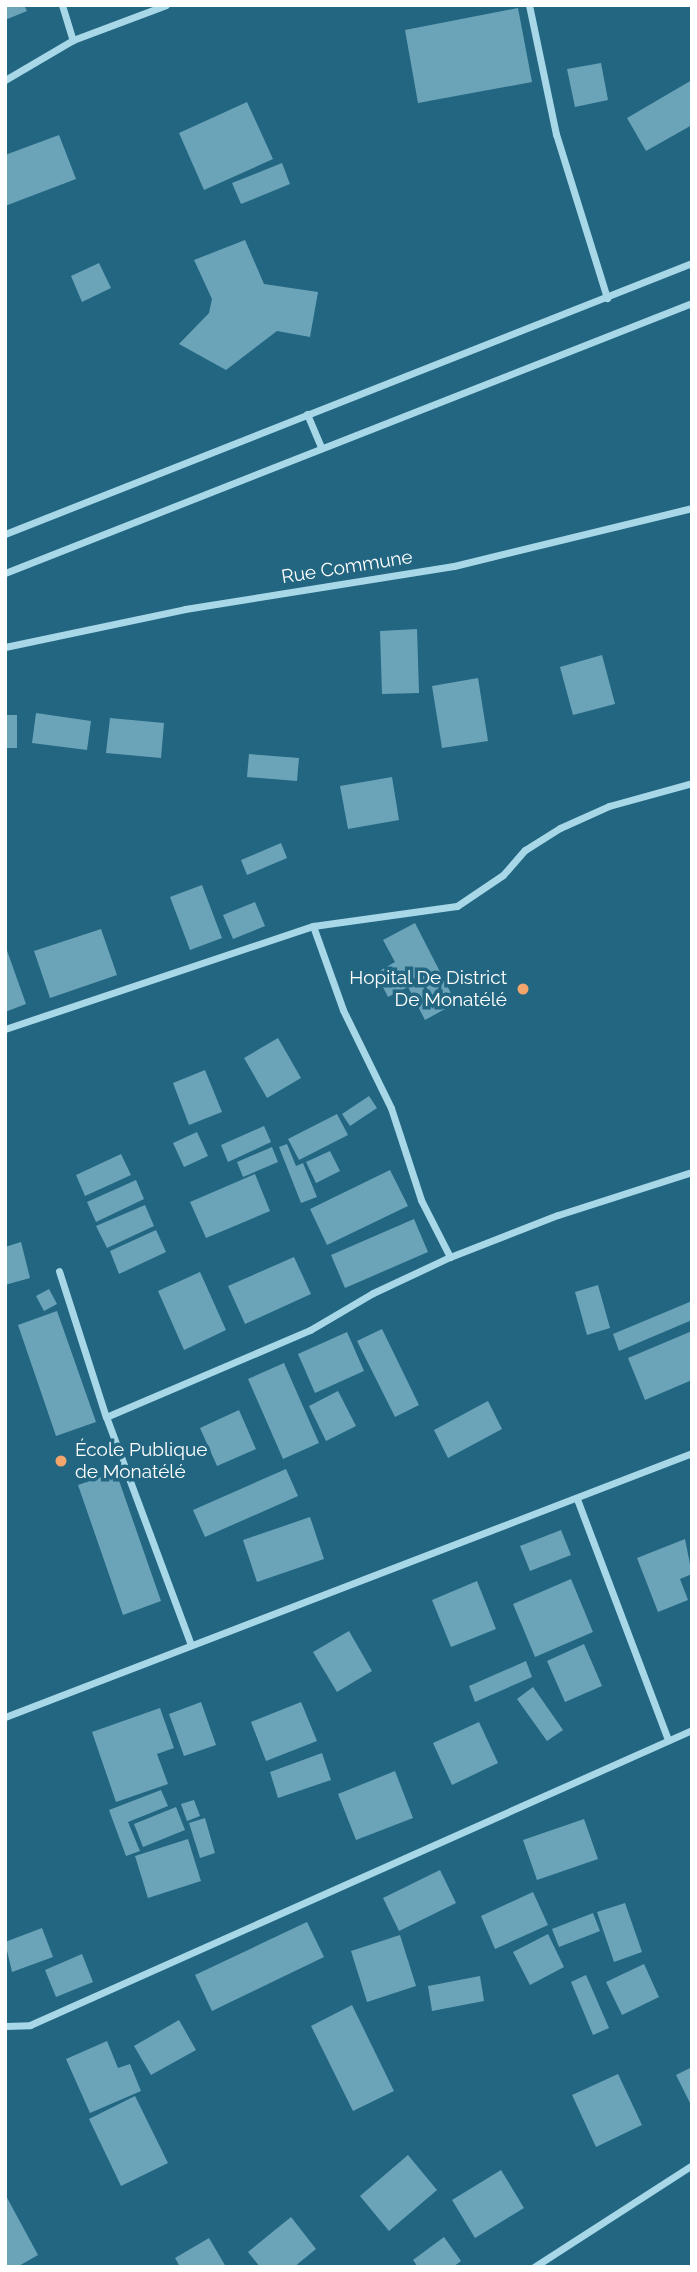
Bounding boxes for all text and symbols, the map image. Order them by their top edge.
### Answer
street label: Rue Commune [280,545,414,589]
place label: Hopital De District De Monatélé [349,967,507,1011]
marker: Hopital De District De Monatélé [513,979,533,999]
place label: École Publique de Monatélé [75,1439,207,1483]
marker: École Publique de Monatélé [53,1453,69,1469]

